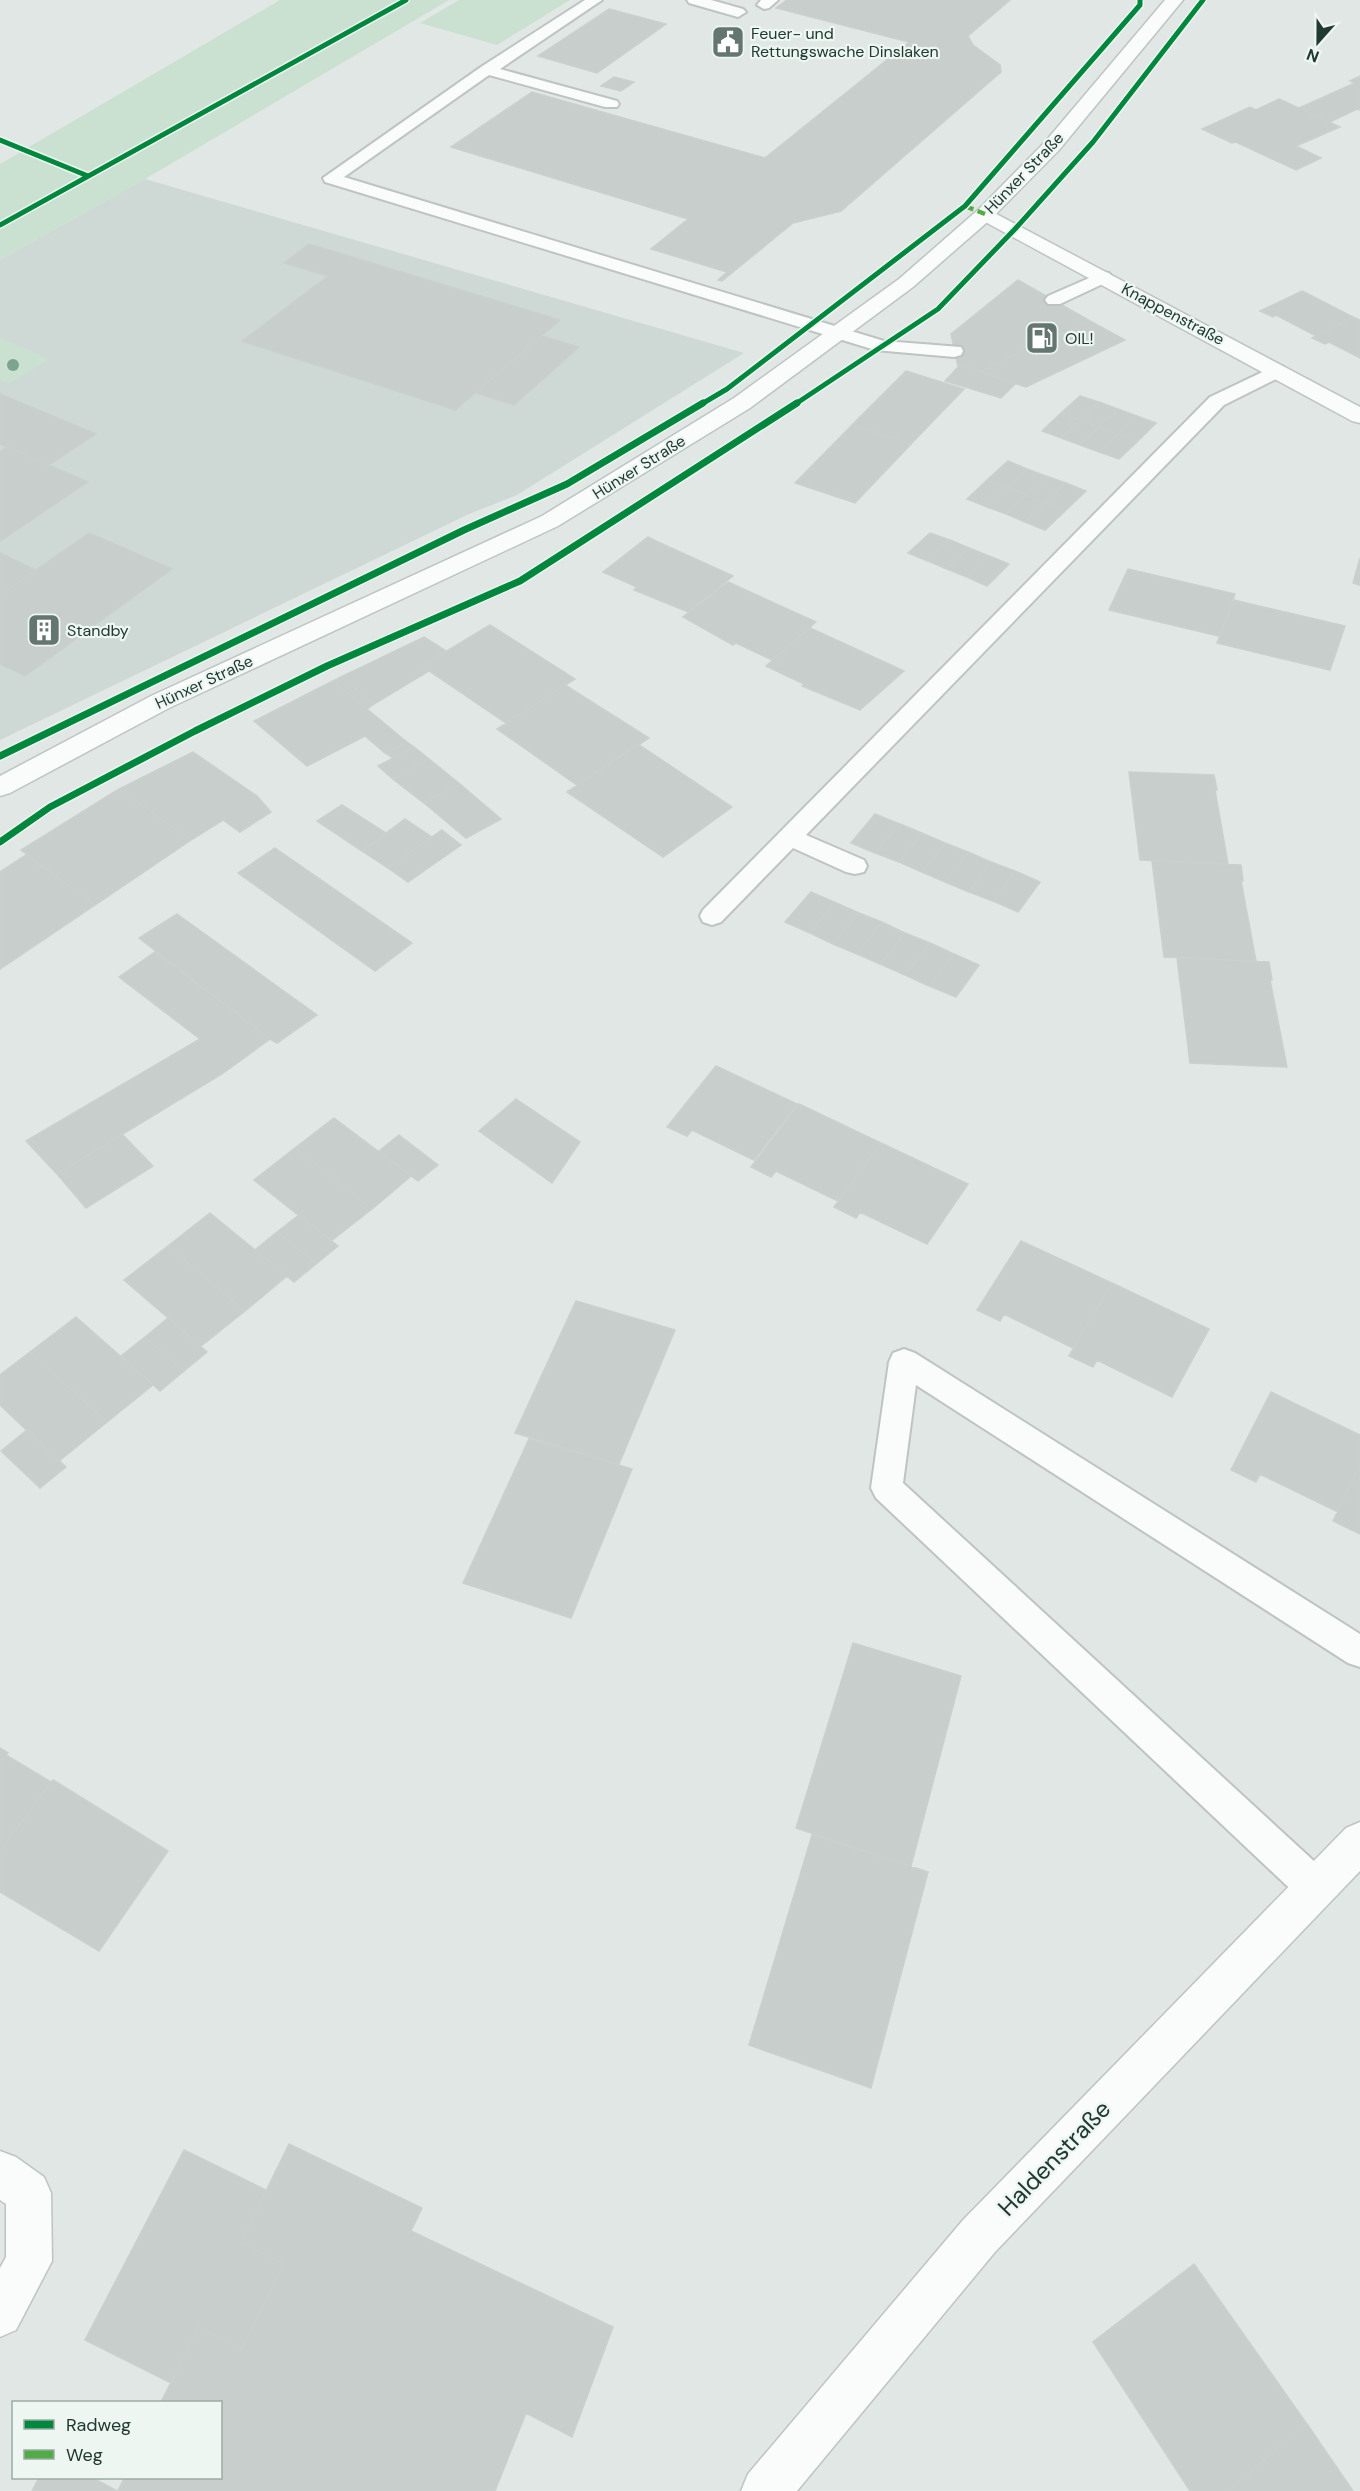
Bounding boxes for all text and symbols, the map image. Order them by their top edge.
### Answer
north arrow [1288,12,1348,72]
place label: Feuer- und Rettungswache Dinslaken [751,23,939,62]
public building icon: Feuer- und Rettungswache Dinslaken [710,24,746,60]
text: N [1304,44,1322,67]
street label: Hünxer Straße [980,128,1068,218]
street label: Knappenstraße [1118,278,1228,350]
fuel station icon: OIL! [1024,320,1060,356]
place label: OIL! [1065,328,1094,349]
street label: Hünxer Straße [589,430,689,504]
building icon: Standby [26,612,62,648]
place label: Standby [67,620,129,641]
street label: Hünxer Straße [152,650,256,714]
street label: Haldenstraße [991,2094,1117,2222]
legend [12,2401,222,2479]
text: Radweg [66,2413,131,2437]
text: Weg [66,2443,103,2467]

